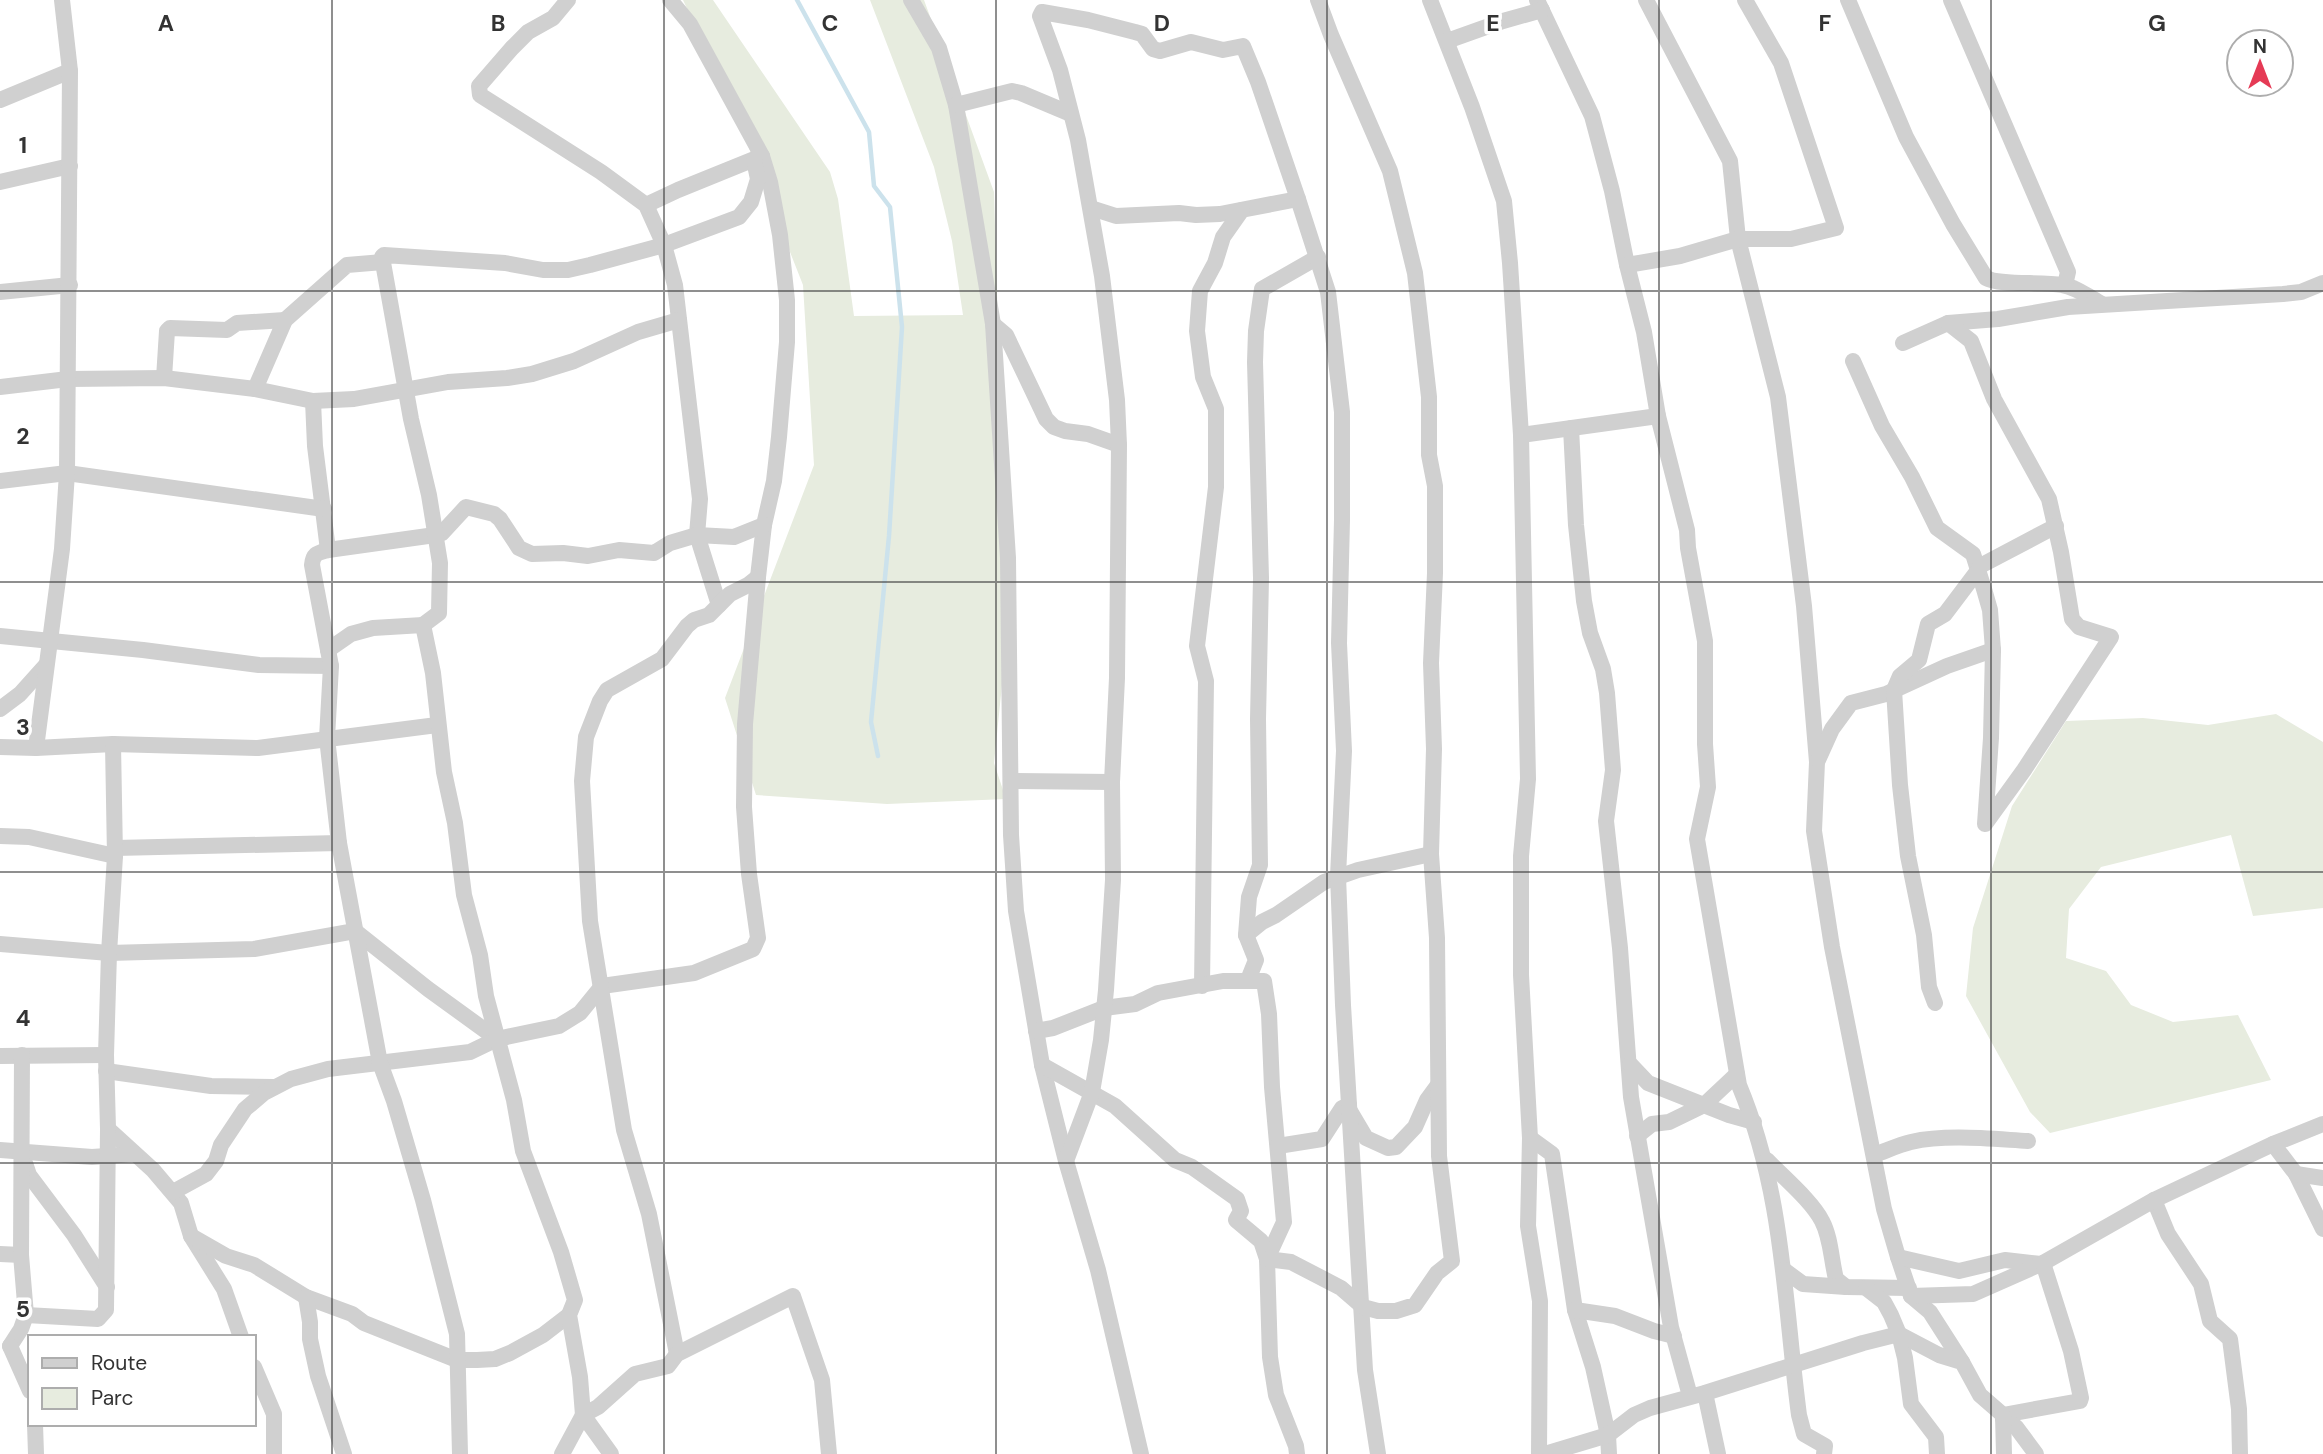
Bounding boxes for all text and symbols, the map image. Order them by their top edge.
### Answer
text: A [158,8,174,38]
text: B [491,8,505,38]
text: C [822,8,838,38]
text: D [1154,8,1170,38]
text: E [1486,8,1500,38]
text: F [1819,8,1832,38]
text: G [2148,8,2166,38]
north arrow [2225,28,2295,98]
text: N [2253,34,2267,59]
text: 1 [19,130,27,160]
text: 2 [16,421,30,451]
text: 3 [16,712,30,742]
text: 4 [16,1003,31,1033]
text: 5 [16,1294,30,1324]
legend [28,1335,256,1426]
text: Route [91,1349,147,1377]
text: Parc [91,1384,134,1412]

